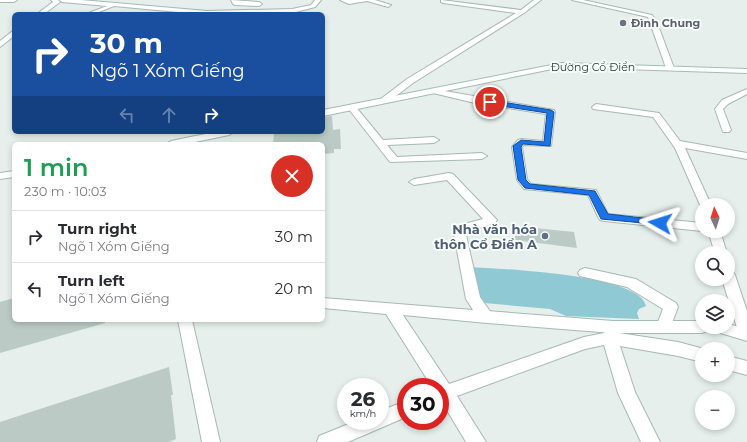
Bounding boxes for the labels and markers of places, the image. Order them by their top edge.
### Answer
place label: Đình Chung [631,16,700,30]
marker: Đình Chung [618,18,628,28]
pin [473,85,507,119]
place label: Nhà văn hóa thôn Cổ Điển A [434,221,538,252]
marker: Nhà văn hóa thôn Cổ Điển A [540,231,550,241]

